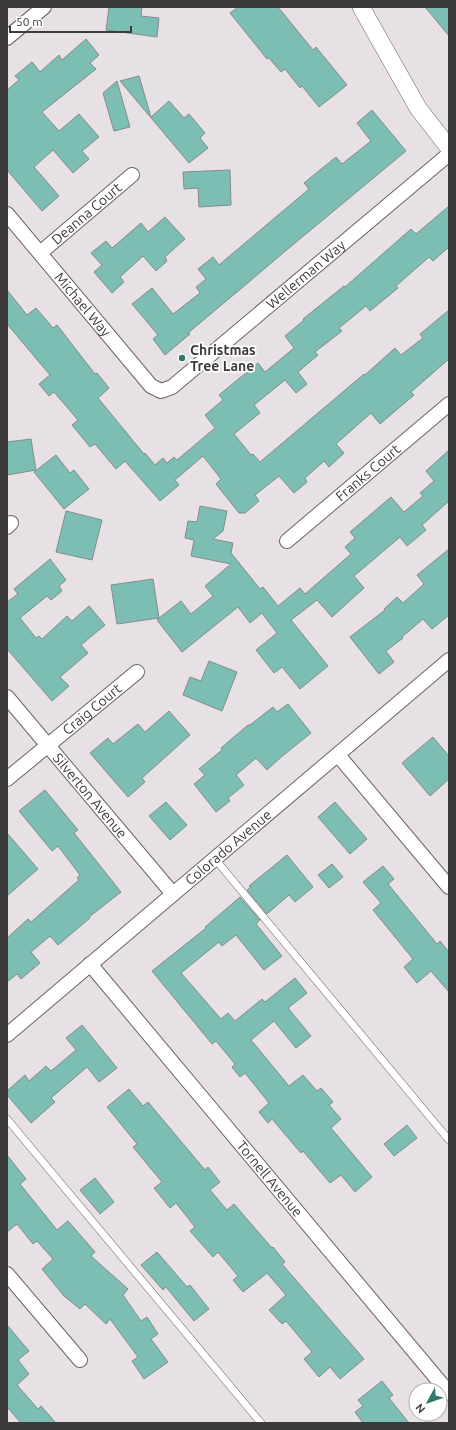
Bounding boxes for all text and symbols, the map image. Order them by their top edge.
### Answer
scale bar [10,8,131,34]
text: 50 m [16,15,43,28]
street label: Deanna Court [48,179,125,248]
street label: Wellerman Way [263,237,349,312]
street label: Michael Way [51,269,114,340]
place label: Christmas Tree Lane [190,342,256,374]
marker: Christmas Tree Lane [177,353,187,363]
street label: Franks Court [332,440,404,504]
street label: Craig Court [59,680,125,738]
street label: Silverton Avenue [50,750,131,841]
street label: Colorado Avenue [182,806,274,888]
street label: Tornell Avenue [233,1137,306,1220]
north arrow [408,1382,448,1422]
text: N [413,1401,428,1415]

